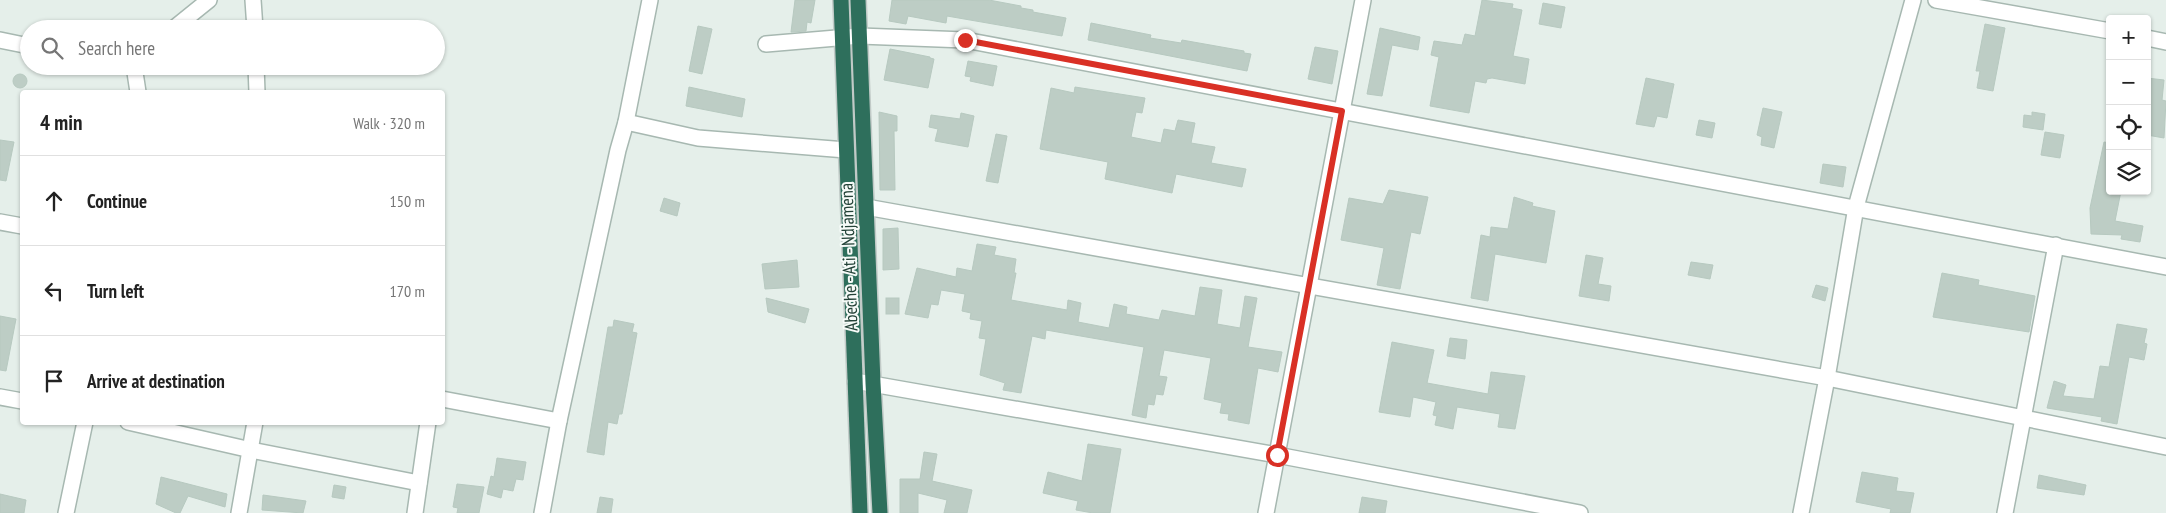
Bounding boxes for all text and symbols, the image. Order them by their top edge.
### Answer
map controls [2106,15,2151,195]
button: + [2106,15,2151,60]
search box [20,20,445,75]
route end [954,29,977,52]
icon: search [38,34,66,62]
text: Search here [78,36,155,60]
button: − [2106,60,2151,105]
button: locate [2106,105,2151,150]
text: 4 min [40,109,82,136]
text: Walk · 320 m [353,113,425,133]
button: layers [2106,150,2151,195]
street label: Abeche - Ati - Ndjamena [834,183,863,331]
icon: ahead [40,187,68,215]
text: Continue [87,189,147,213]
text: 150 m [390,191,425,211]
icon: left [40,277,68,305]
text: Turn left [87,279,144,303]
text: 170 m [390,281,425,301]
icon: arrive [40,367,68,395]
text: Arrive at destination [87,369,225,393]
route start [1266,444,1289,467]

